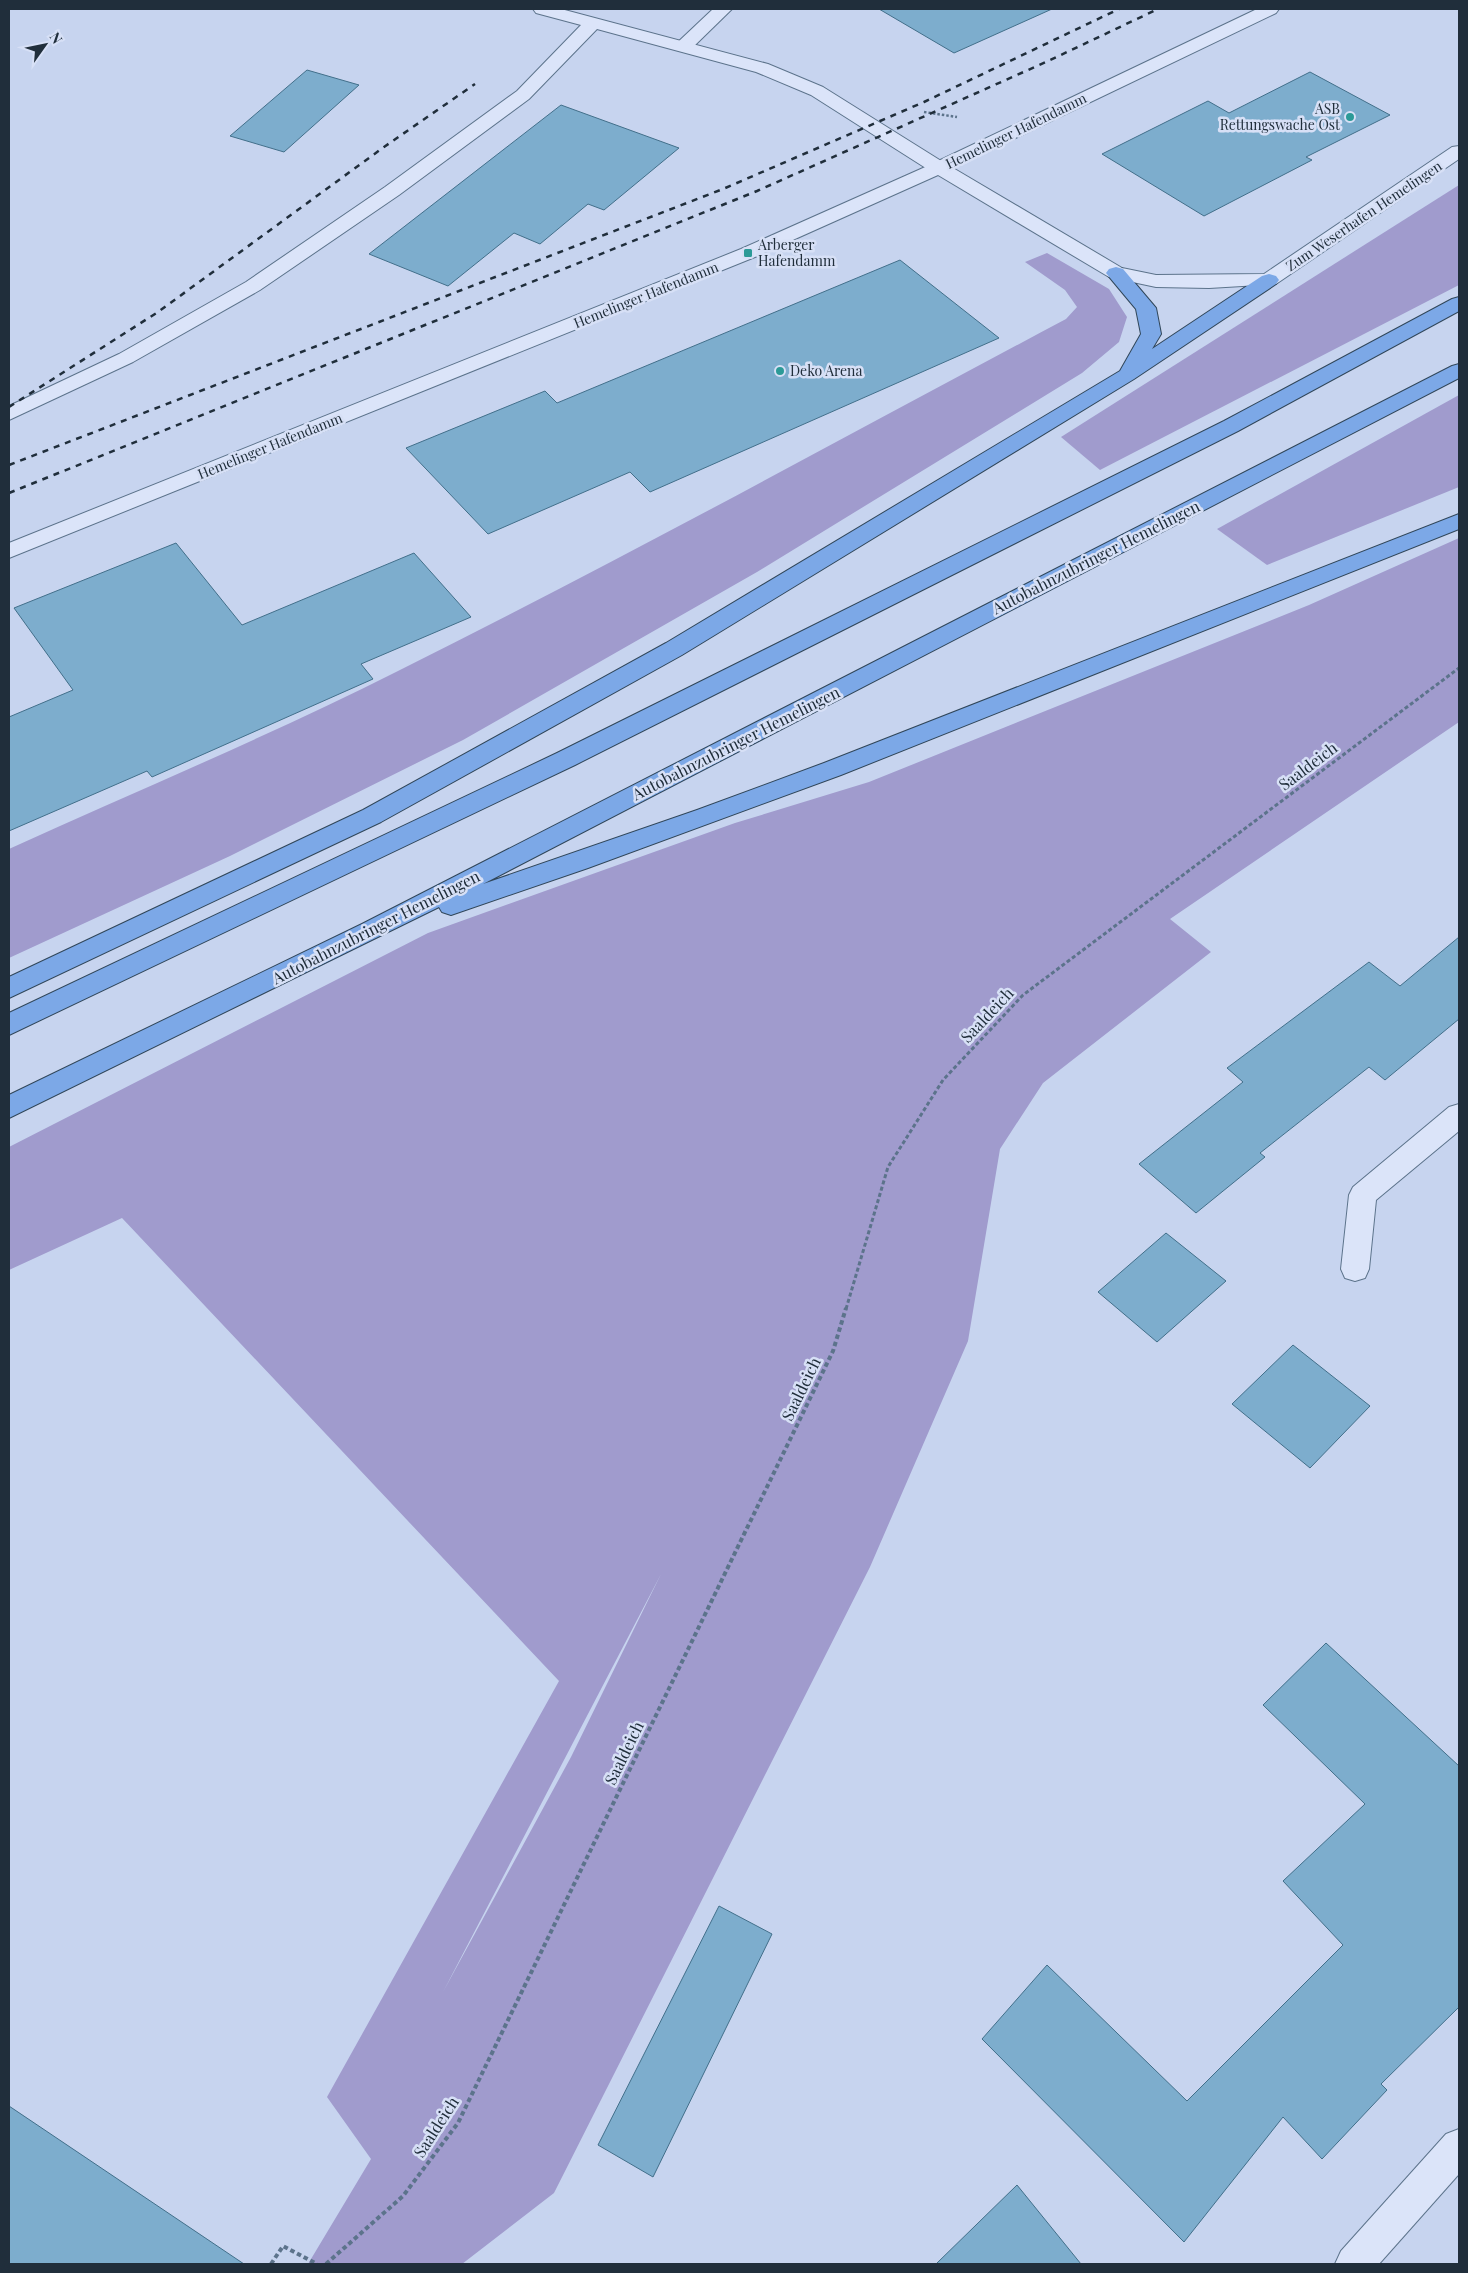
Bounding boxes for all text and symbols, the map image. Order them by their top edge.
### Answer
north arrow [20,20,70,70]
text: N [46,28,67,47]
street label: Hemelinger Hafendamm [942,88,1090,173]
place label: ASB Rettungswache Ost [1220,99,1341,134]
marker: ASB Rettungswache Ost [1344,111,1356,123]
street label: Zum Weserhafen Hemelingen [1282,156,1446,275]
place label: Arberger Hafendamm [757,235,836,270]
marker: Arberger Hafendamm [742,247,754,259]
street label: Hemelinger Hafendamm [571,257,721,332]
place label: Deko Arena [790,361,862,380]
marker: Deko Arena [774,365,786,377]
street label: Hemelinger Hafendamm [195,408,345,483]
street label: Autobahnzubringer Hemelingen [987,495,1204,619]
street label: Autobahnzubringer Hemelingen [627,681,844,805]
street label: Saaldeich [1274,736,1342,795]
street label: Autobahnzubringer Hemelingen [267,865,484,989]
street label: Saaldeich [956,982,1018,1047]
street label: Saaldeich [776,1353,825,1424]
street label: Saaldeich [599,1717,648,1788]
street label: Saaldeich [408,2092,463,2161]

